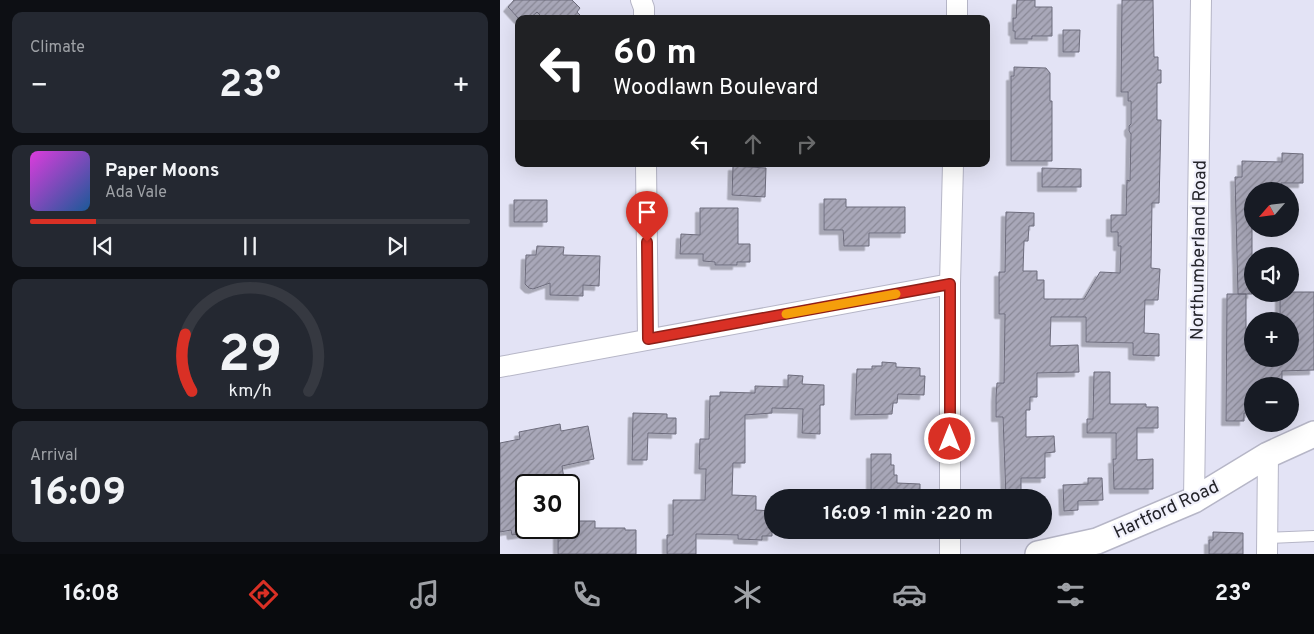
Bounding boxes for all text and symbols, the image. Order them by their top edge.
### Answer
text: 60 m [613,32,697,76]
icon: left [530,35,595,100]
text: Climate [30,38,85,58]
text: 23° [219,62,281,111]
text: − [30,69,48,105]
text: + [452,69,470,105]
text: Woodlawn Boulevard [613,75,819,102]
icon: left [686,130,714,158]
icon: ahead [739,130,767,158]
icon: right [792,130,820,158]
text: Paper Moons [105,159,219,183]
street label: Northumberland Road [1186,160,1213,340]
north arrow [1244,182,1299,238]
map controls [1244,182,1299,432]
text: Ada Vale [105,183,167,203]
pin [626,191,668,242]
icon: arrive [633,198,661,226]
icon: previous [89,232,117,260]
icon: pause [236,232,264,260]
icon: next [383,232,411,260]
button: sound [1244,247,1299,302]
button: + [1244,312,1299,367]
text: 29 [218,324,282,390]
button: − [1244,377,1299,432]
text: km/h [228,380,272,403]
position arrow [923,412,975,464]
text: Arrival [30,446,78,466]
text: 16:09 [30,470,126,519]
speed limit sign: 30 [515,474,580,539]
street label: Hartford Road [1110,476,1223,545]
text: 16:09 · 1 min · 220 m [823,502,993,526]
icon: directions [246,577,281,612]
icon: music [407,577,442,612]
icon: phone [569,577,604,612]
icon: climate [730,577,765,612]
icon: car [892,577,927,612]
icon: filters [1053,577,1088,612]
text: 16:08 [63,581,119,608]
text: 23° [1215,581,1251,608]

